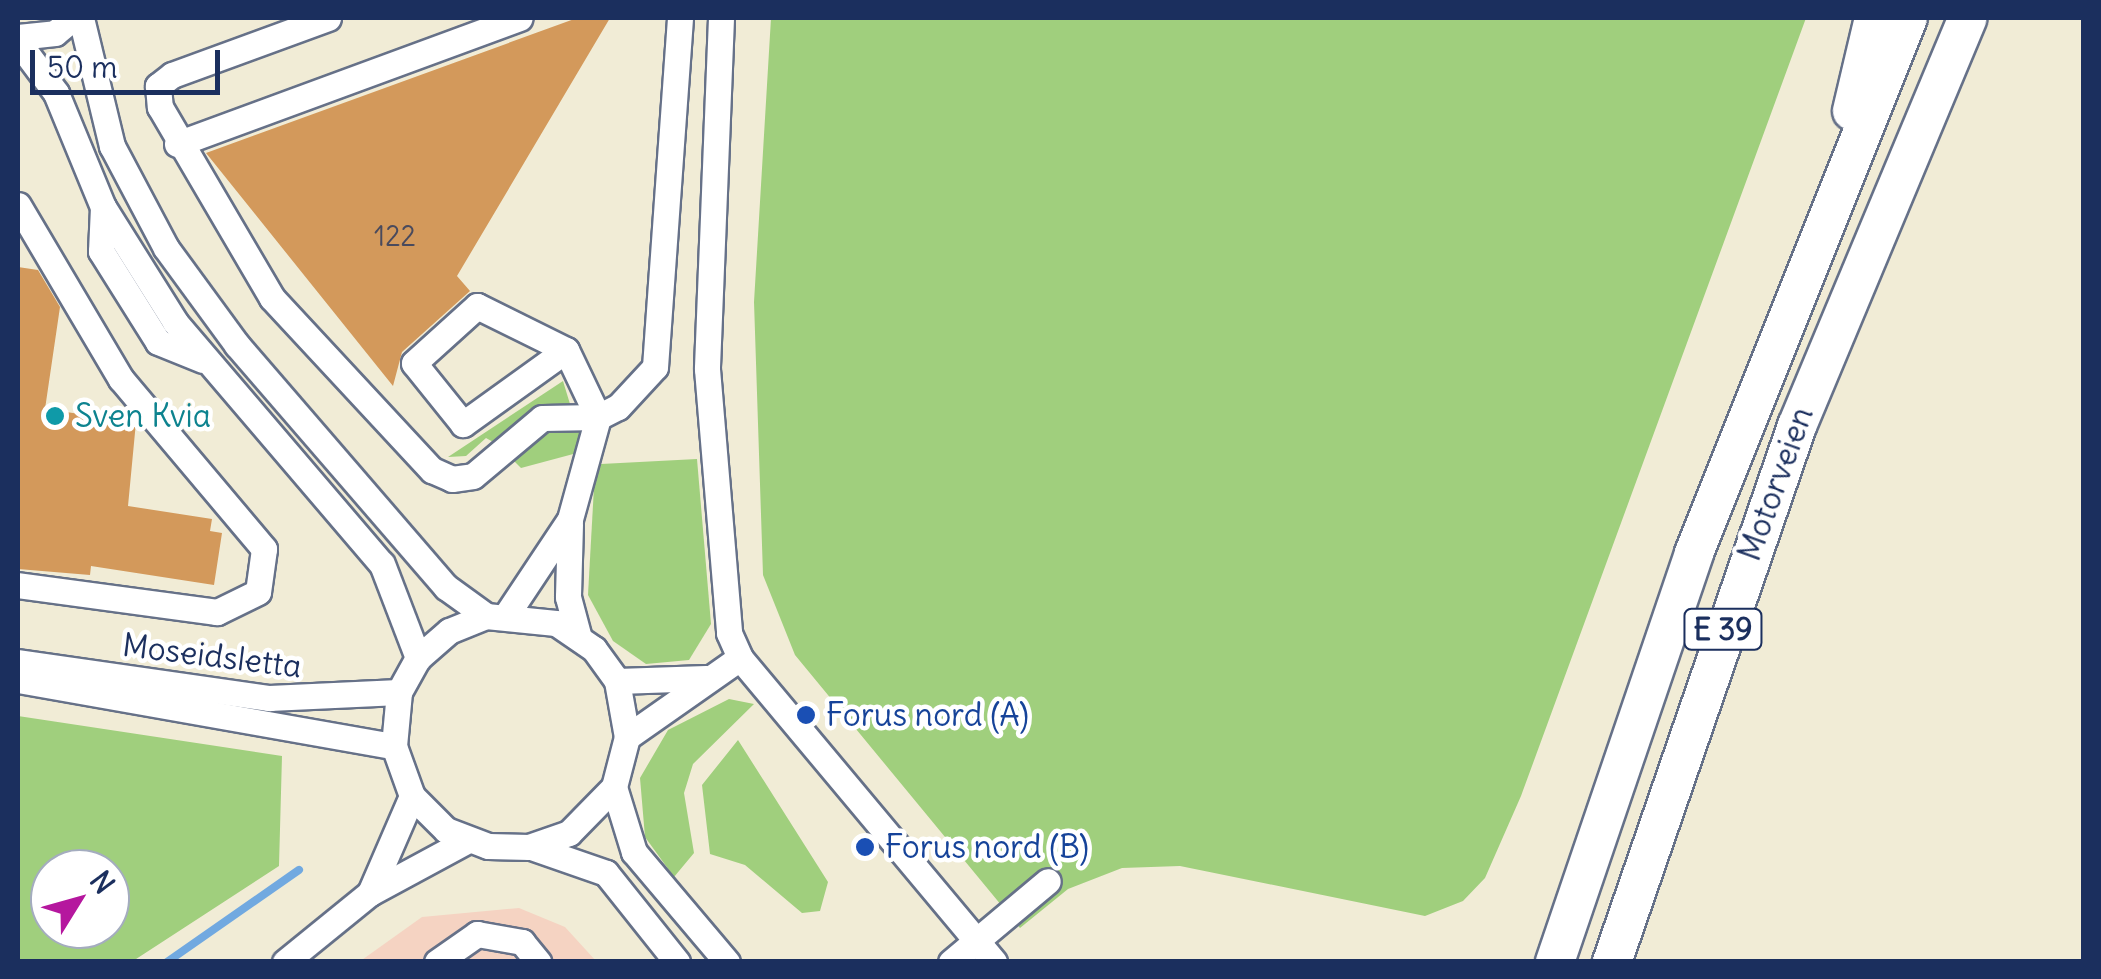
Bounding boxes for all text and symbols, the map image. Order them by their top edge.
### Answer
scale bar [35,30,225,92]
text: 50 m [47,48,117,86]
house number: 122 [374,219,416,253]
place label: Sven Kvia [75,397,211,435]
street label: Motorveien [1730,402,1822,566]
marker: Sven Kvia [44,405,66,427]
road number: E 39 [1683,604,1763,654]
street label: Moseidsletta [120,626,304,686]
place label: Forus nord (A) [826,696,1029,734]
marker: Forus nord (A) [795,704,817,726]
place label: Forus nord (B) [885,828,1089,866]
marker: Forus nord (B) [854,836,876,858]
north arrow [30,849,130,949]
text: N [82,864,123,901]

